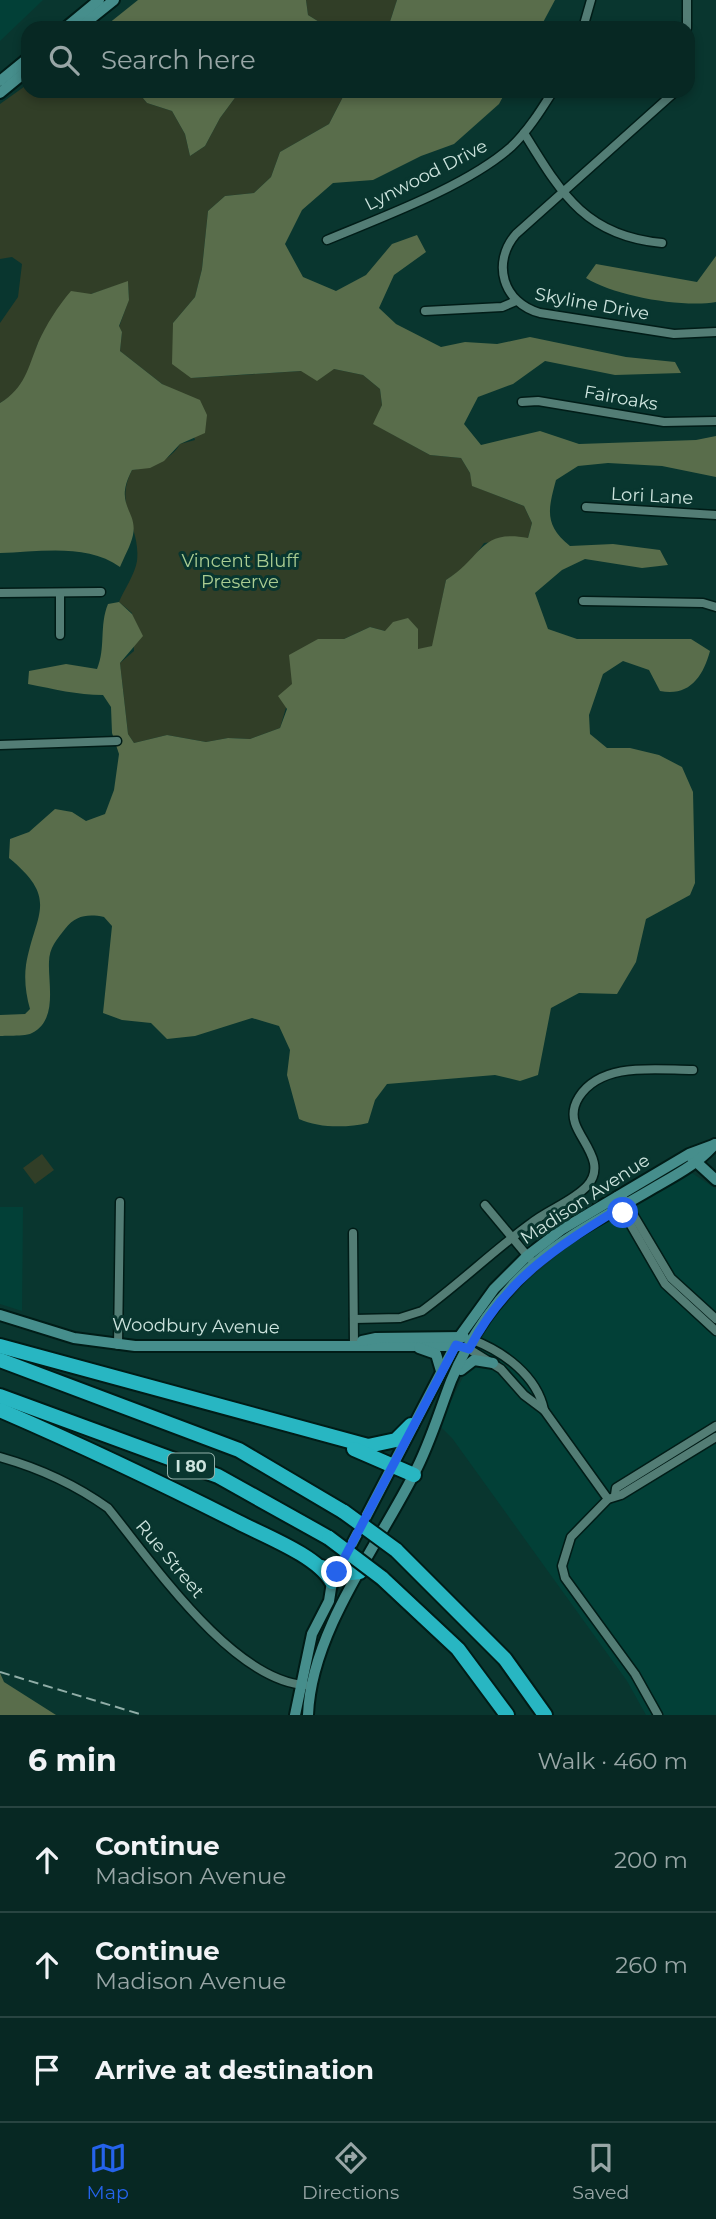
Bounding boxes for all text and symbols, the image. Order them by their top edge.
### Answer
search box [21,21,695,98]
icon: search [45,41,83,79]
text: Search here [101,44,256,76]
street label: Lynwood Drive [361,135,491,215]
street label: Skyline Drive [533,283,651,325]
street label: Fairoaks [582,381,660,415]
street label: Lori Lane [610,483,694,509]
park label: Vincent Bluff Preserve [181,550,299,593]
street label: Madison Avenue [516,1149,654,1249]
route start [607,1197,638,1228]
street label: Woodbury Avenue [112,1314,280,1338]
road number: I 80 [168,1454,214,1478]
street label: Rue Street [131,1515,209,1603]
route end [321,1556,352,1587]
text: 6 min [28,1742,117,1779]
text: Walk · 460 m [537,1747,688,1775]
text: Continue [95,1830,220,1862]
icon: ahead [28,1841,66,1879]
text: 200 m [614,1846,688,1874]
text: Madison Avenue [95,1862,286,1890]
text: Continue [95,1935,220,1967]
icon: ahead [28,1946,66,1984]
text: 260 m [615,1951,688,1979]
text: Madison Avenue [95,1967,286,1995]
icon: arrive [28,2051,66,2089]
text: Arrive at destination [95,2054,374,2086]
tab: Map [87,2139,129,2204]
tab: Directions [302,2139,399,2204]
tab: Saved [572,2139,629,2204]

